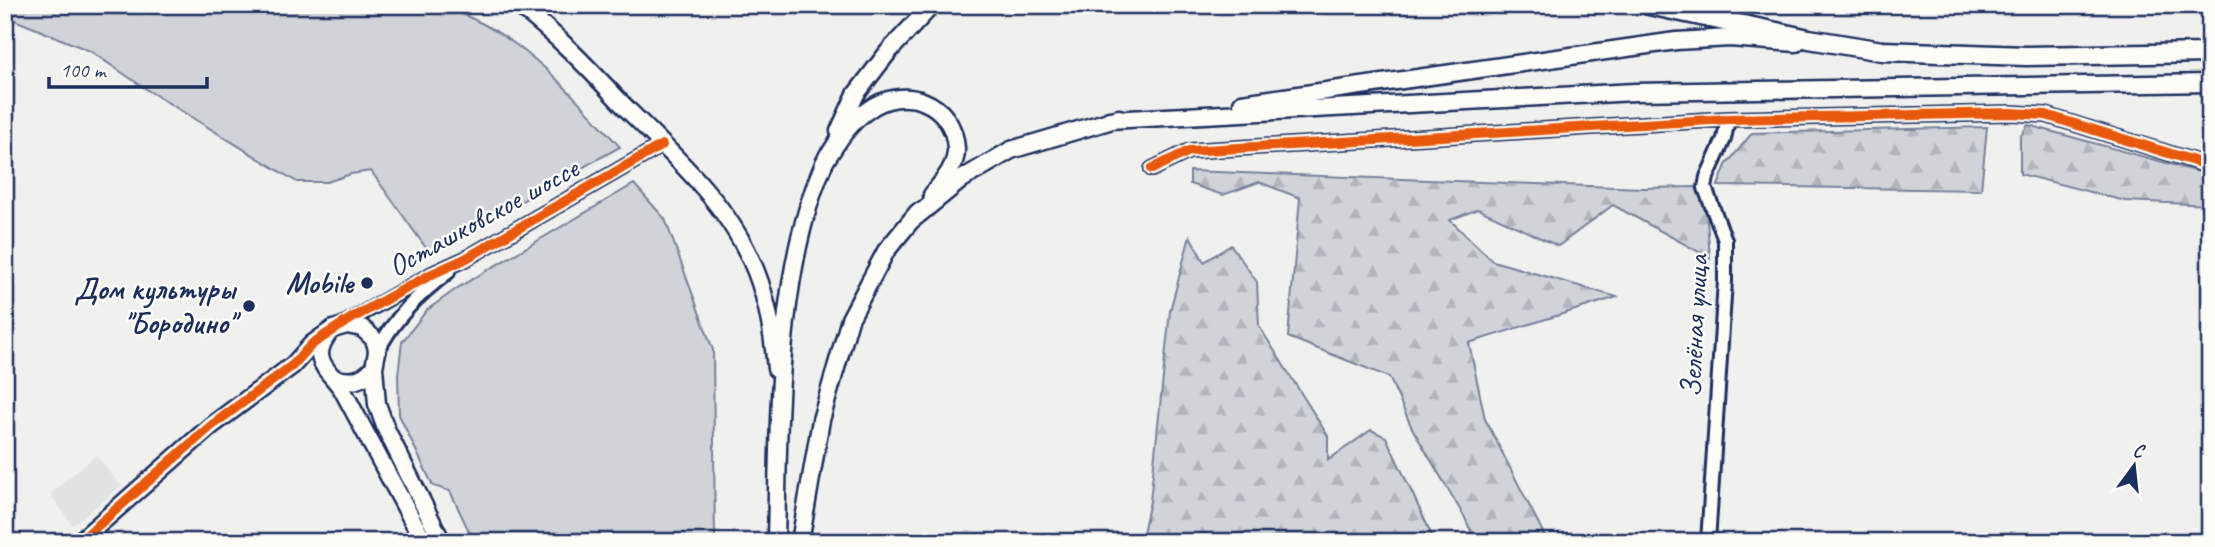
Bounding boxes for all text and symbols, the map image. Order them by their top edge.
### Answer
scale bar [49,46,206,90]
text: 100 m [60,57,107,83]
street label: Осташковское шоссе [381,148,587,285]
street label: Зелёная улица [1671,252,1717,398]
place label: Mobile [286,264,355,302]
place label: Дом культуры "Бородино" [74,270,242,342]
marker: Mobile [359,275,375,291]
marker: Дом культуры "Бородино" [241,298,257,314]
north arrow [2100,432,2170,502]
text: С [2131,438,2148,464]

